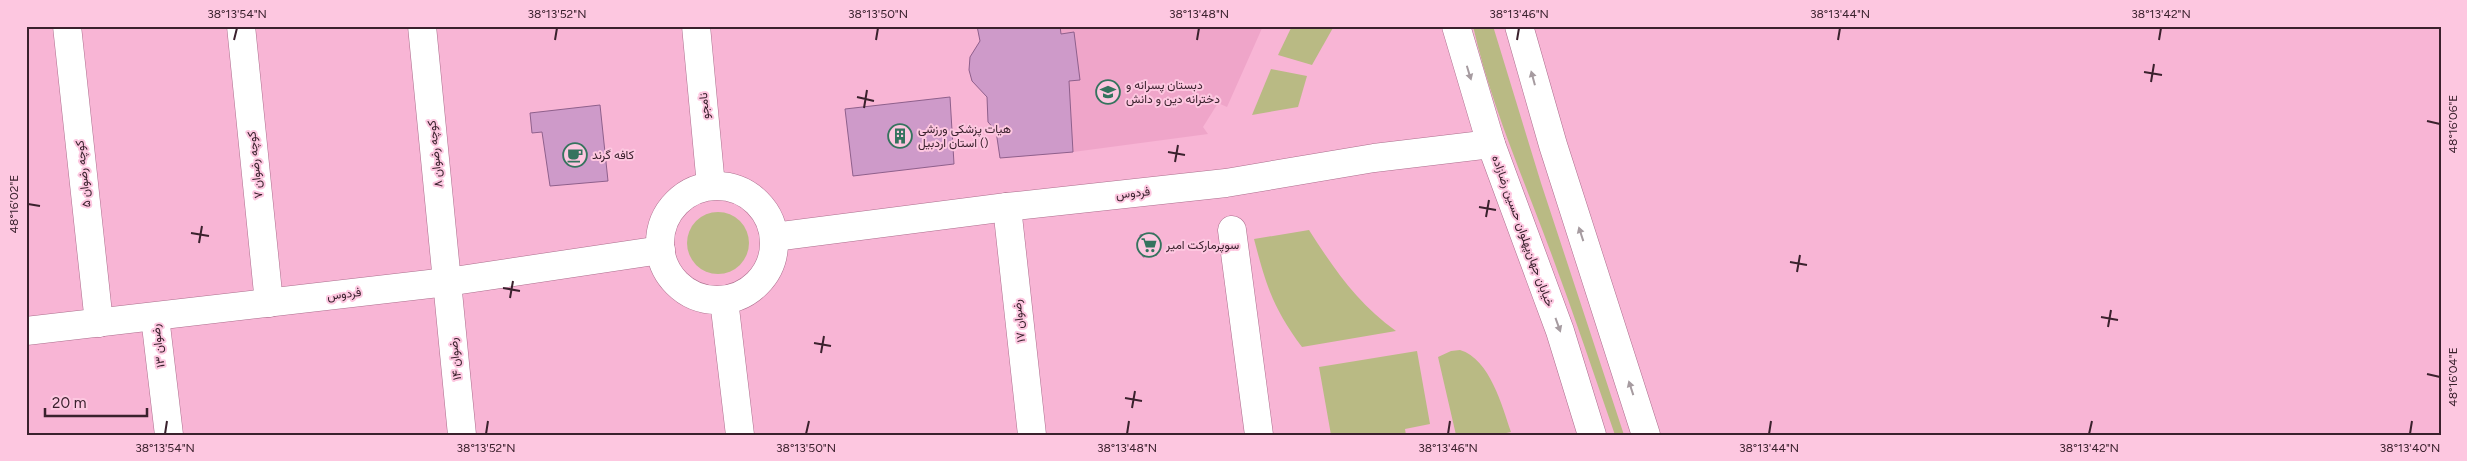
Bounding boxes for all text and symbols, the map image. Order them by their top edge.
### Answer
text: 38°13'54"N [207,7,267,21]
text: 38°13'52"N [528,7,586,21]
text: 38°13'50"N [848,7,908,21]
text: 38°13'48"N [1169,7,1229,21]
text: 38°13'46"N [1489,7,1549,21]
text: 38°13'44"N [1810,7,1870,21]
text: 38°13'42"N [2131,7,2191,21]
one-way arrow [1465,66,1473,81]
one-way arrow [1529,71,1537,86]
place label: دبستان پسرانه و دخترانه دین و دانش [1126,78,1220,107]
school or university icon: دبستان پسرانه و دخترانه دین و دانش [1095,79,1121,105]
street label: نامجو [696,92,713,120]
text: 48°16'06"E [2446,95,2460,153]
street label: کوچه رضوان ۸ [425,120,446,188]
place label: هیات پزشکی ورزشی استان اردبیل () [918,122,1011,151]
building icon: هیات پزشکی ورزشی استان اردبیل () [887,123,913,149]
street label: کوچه رضوان ۷ [245,131,266,199]
street label: کوچه رضوان ۵ [73,140,94,208]
cafe icon: کافه گرند [562,142,588,168]
place label: کافه گرند [592,148,634,163]
street label: خیابان جهان‌پهلوان حسین رضا‌زاده [1488,153,1557,309]
text: 48°16'02"E [7,175,21,233]
street label: فردوس [1115,184,1151,203]
one-way arrow [1577,226,1584,241]
supermarket icon: سوپرمارکت امیر [1136,232,1162,258]
place label: سوپرمارکت امیر [1165,238,1239,253]
street label: فردوس [326,285,362,304]
street label: رضوان ۱۷ [1010,299,1029,343]
one-way arrow [1555,318,1562,333]
street label: رضوان ۱۳ [148,323,169,369]
street label: رضوان ۱۴ [446,337,465,381]
text: 48°16'04"E [2446,347,2460,407]
one-way arrow [1627,381,1634,396]
scale bar [45,386,148,418]
text: 20 m [52,394,86,412]
text: 38°13'54"N [135,441,195,455]
text: 38°13'52"N [457,441,515,455]
text: 38°13'50"N [776,441,836,455]
text: 38°13'48"N [1097,441,1157,455]
text: 38°13'46"N [1418,441,1478,455]
text: 38°13'44"N [1739,441,1799,455]
text: 38°13'42"N [2059,441,2119,455]
text: 38°13'40"N [2380,441,2440,455]

